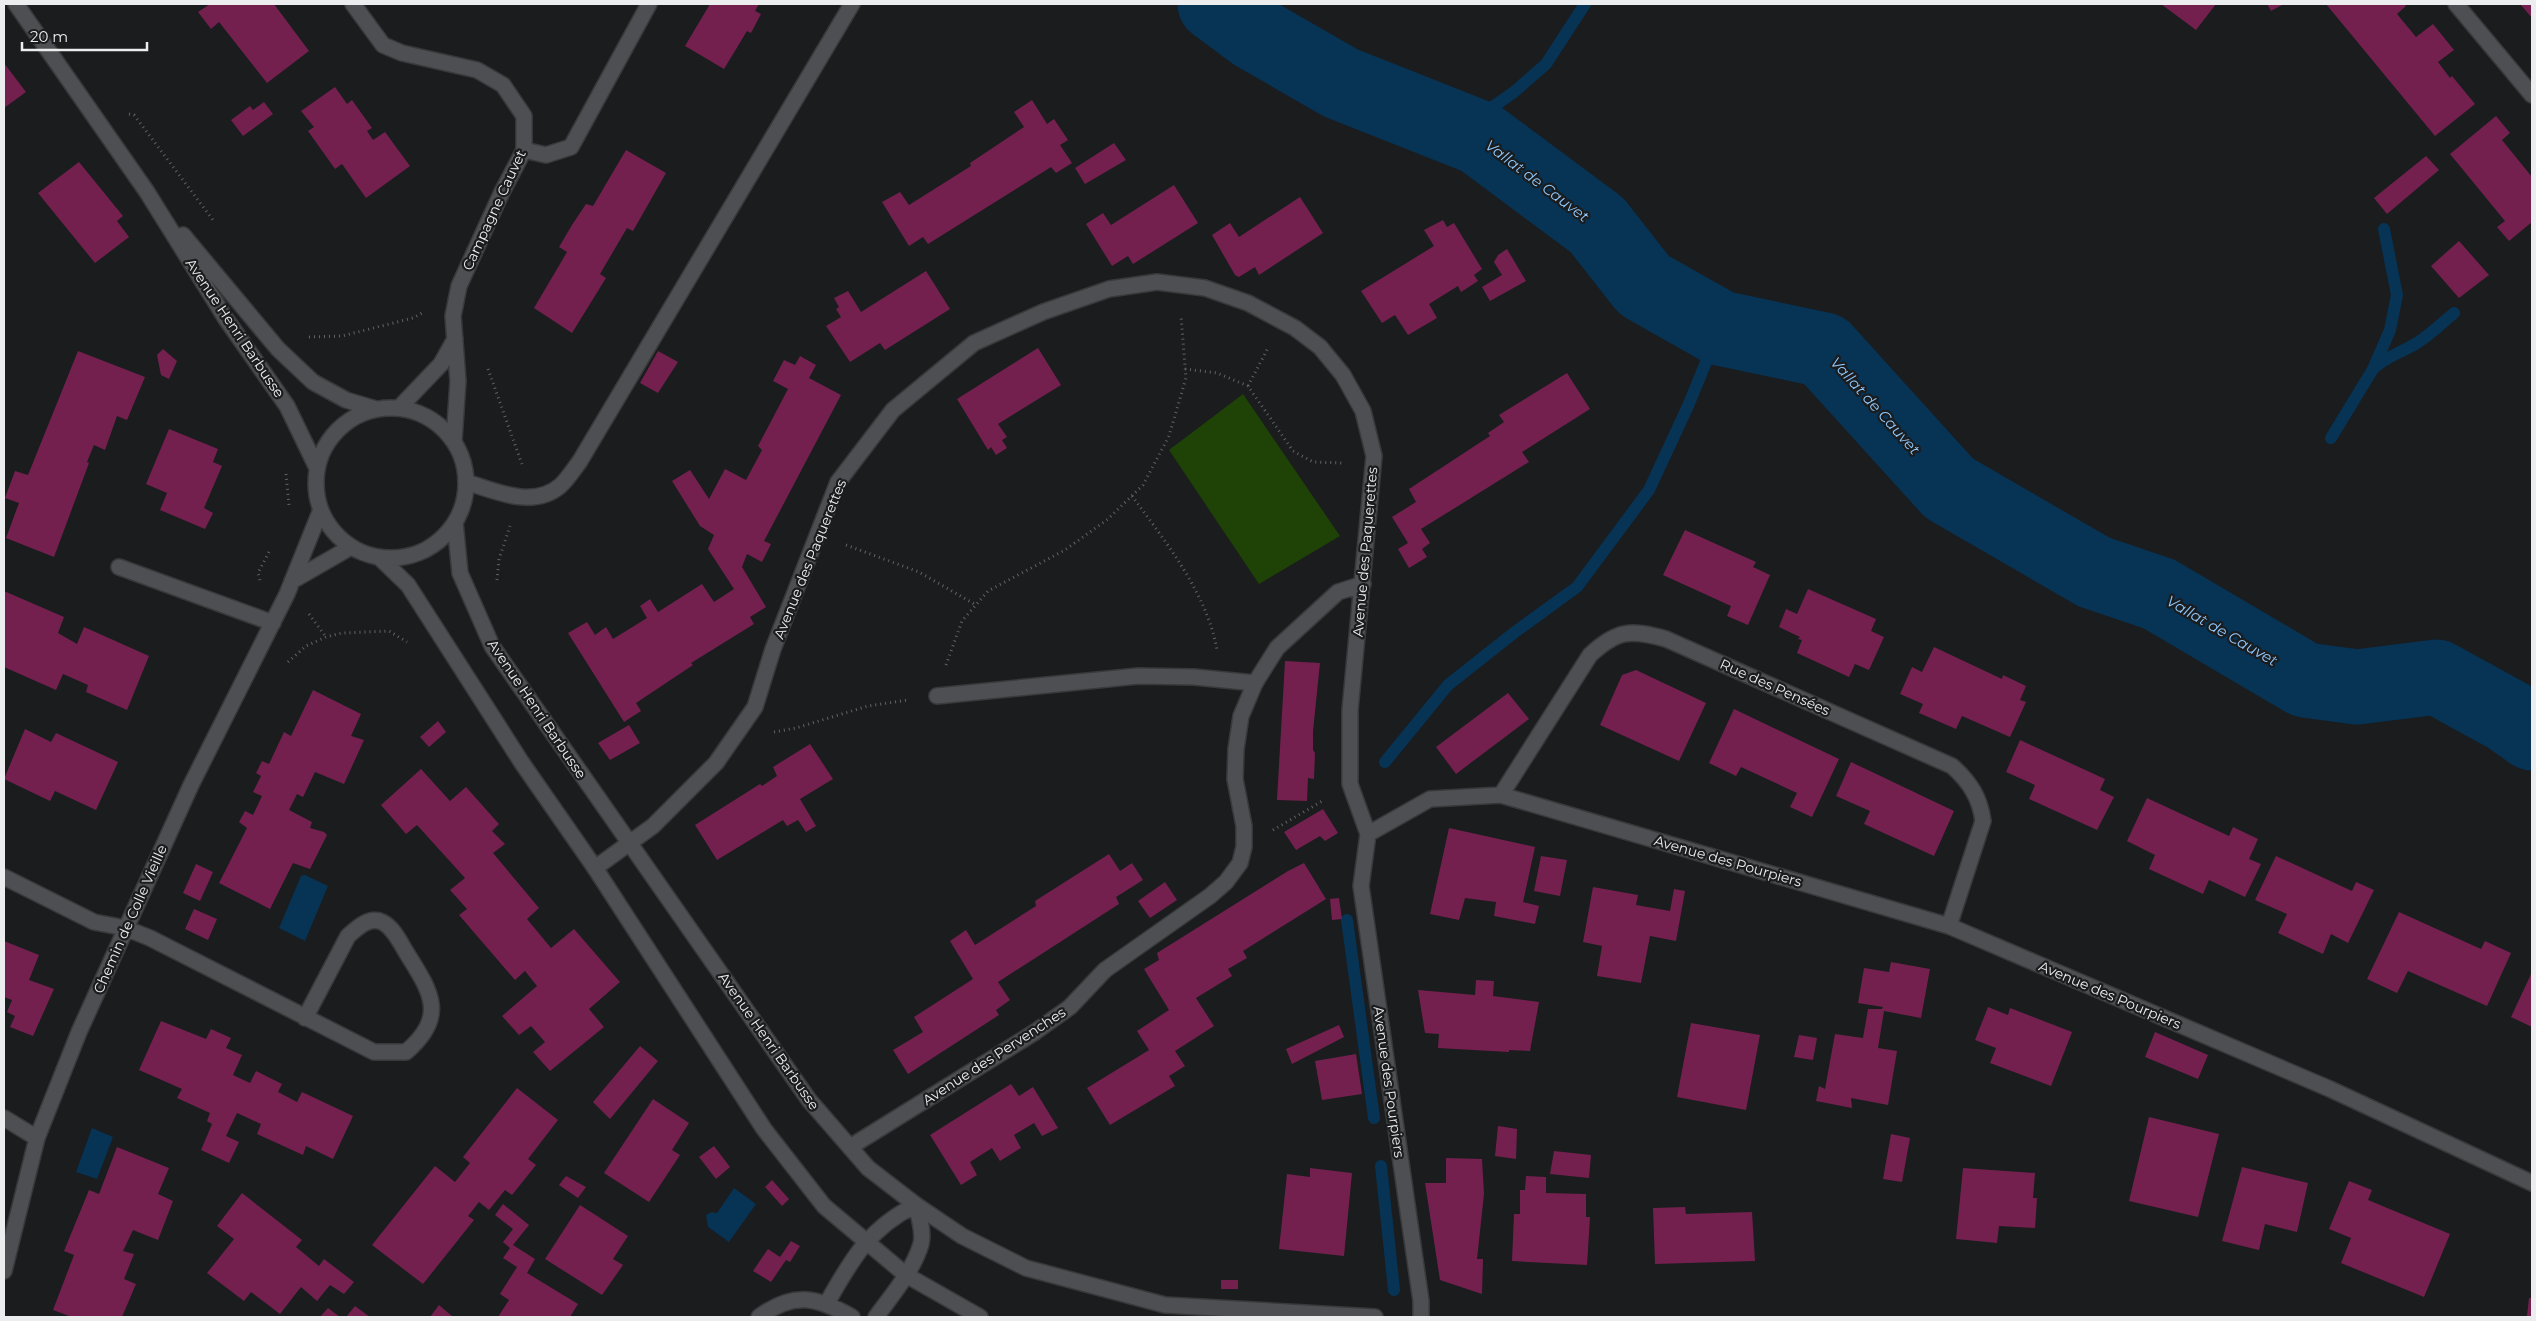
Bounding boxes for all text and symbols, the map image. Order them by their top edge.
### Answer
scale bar [22,20,148,52]
text: 20 m [30,27,68,46]
water label: Vallat de Cauvet [1482,135,1593,226]
street label: Campagne Cauvet [458,147,530,273]
street label: Avenue Henri Barbusse [182,255,288,401]
water label: Vallat de Cauvet [1826,353,1924,458]
street label: Avenue des Paquerettes [1349,466,1381,638]
street label: Avenue des Paquerettes [770,476,850,641]
water label: Vallat de Cauvet [2163,591,2281,670]
street label: Avenue Henri Barbusse [484,636,590,782]
street label: Rue des Pensées [1717,655,1833,719]
street label: Avenue des Pourpiers [1652,831,1804,891]
street label: Chemin de Colle Vieille [89,842,171,996]
street label: Avenue des Pourpiers [2036,957,2184,1033]
street label: Avenue Henri Barbusse [715,969,823,1113]
street label: Avenue des Pervenches [919,1003,1069,1109]
street label: Avenue des Pourpiers [1369,1005,1409,1159]

